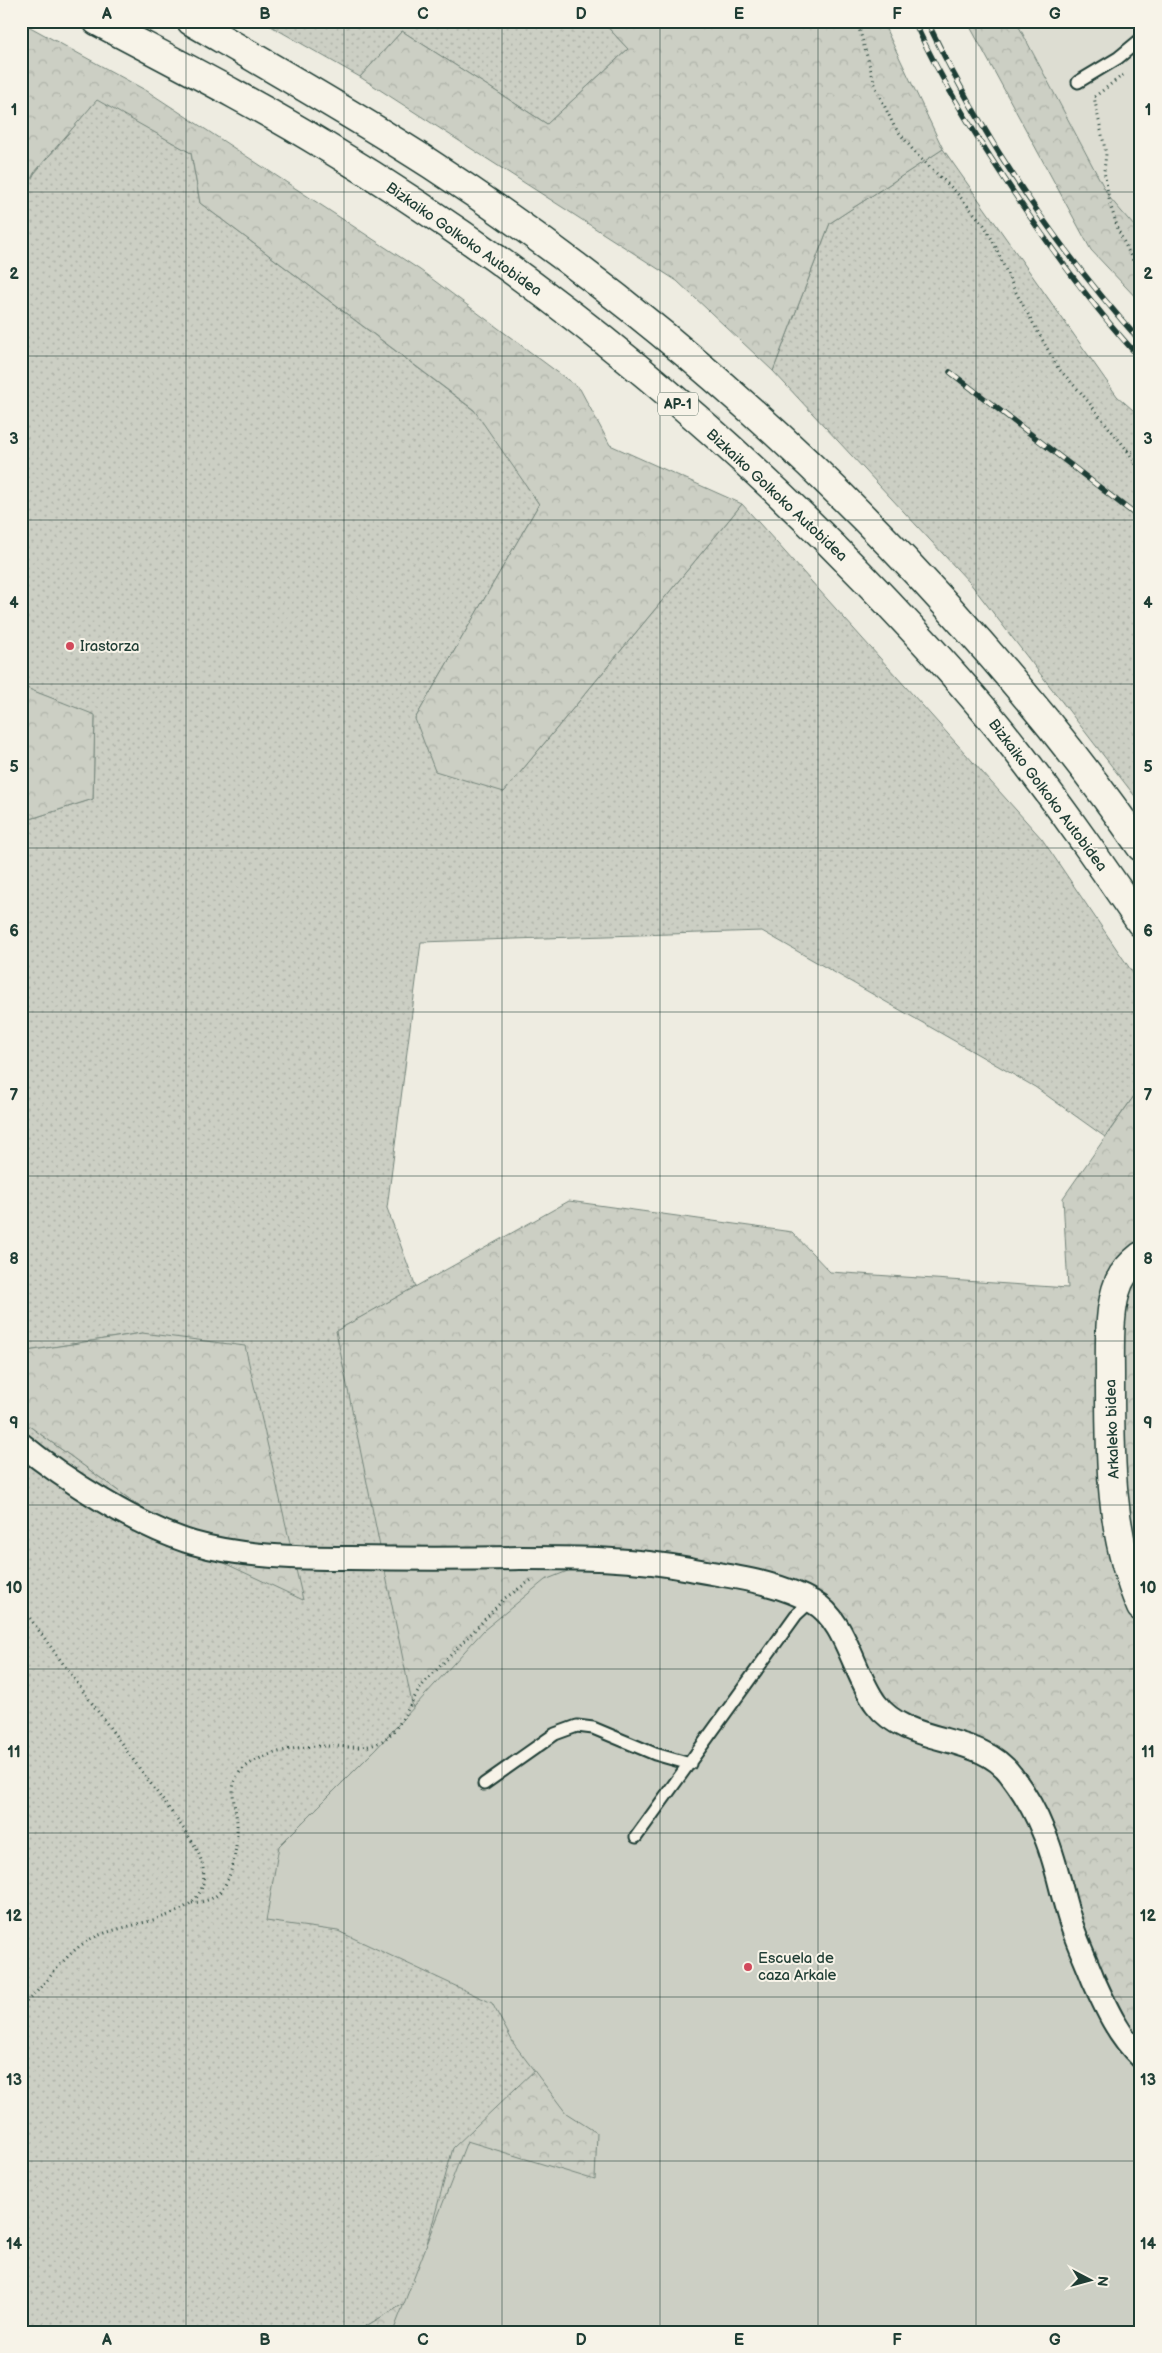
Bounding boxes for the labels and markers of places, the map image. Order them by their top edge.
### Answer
place label: Irastorza [80,637,140,656]
marker: Irastorza [64,640,76,652]
place label: Escuela de caza Arkale [758,1949,836,1985]
marker: Escuela de caza Arkale [742,1961,754,1973]

